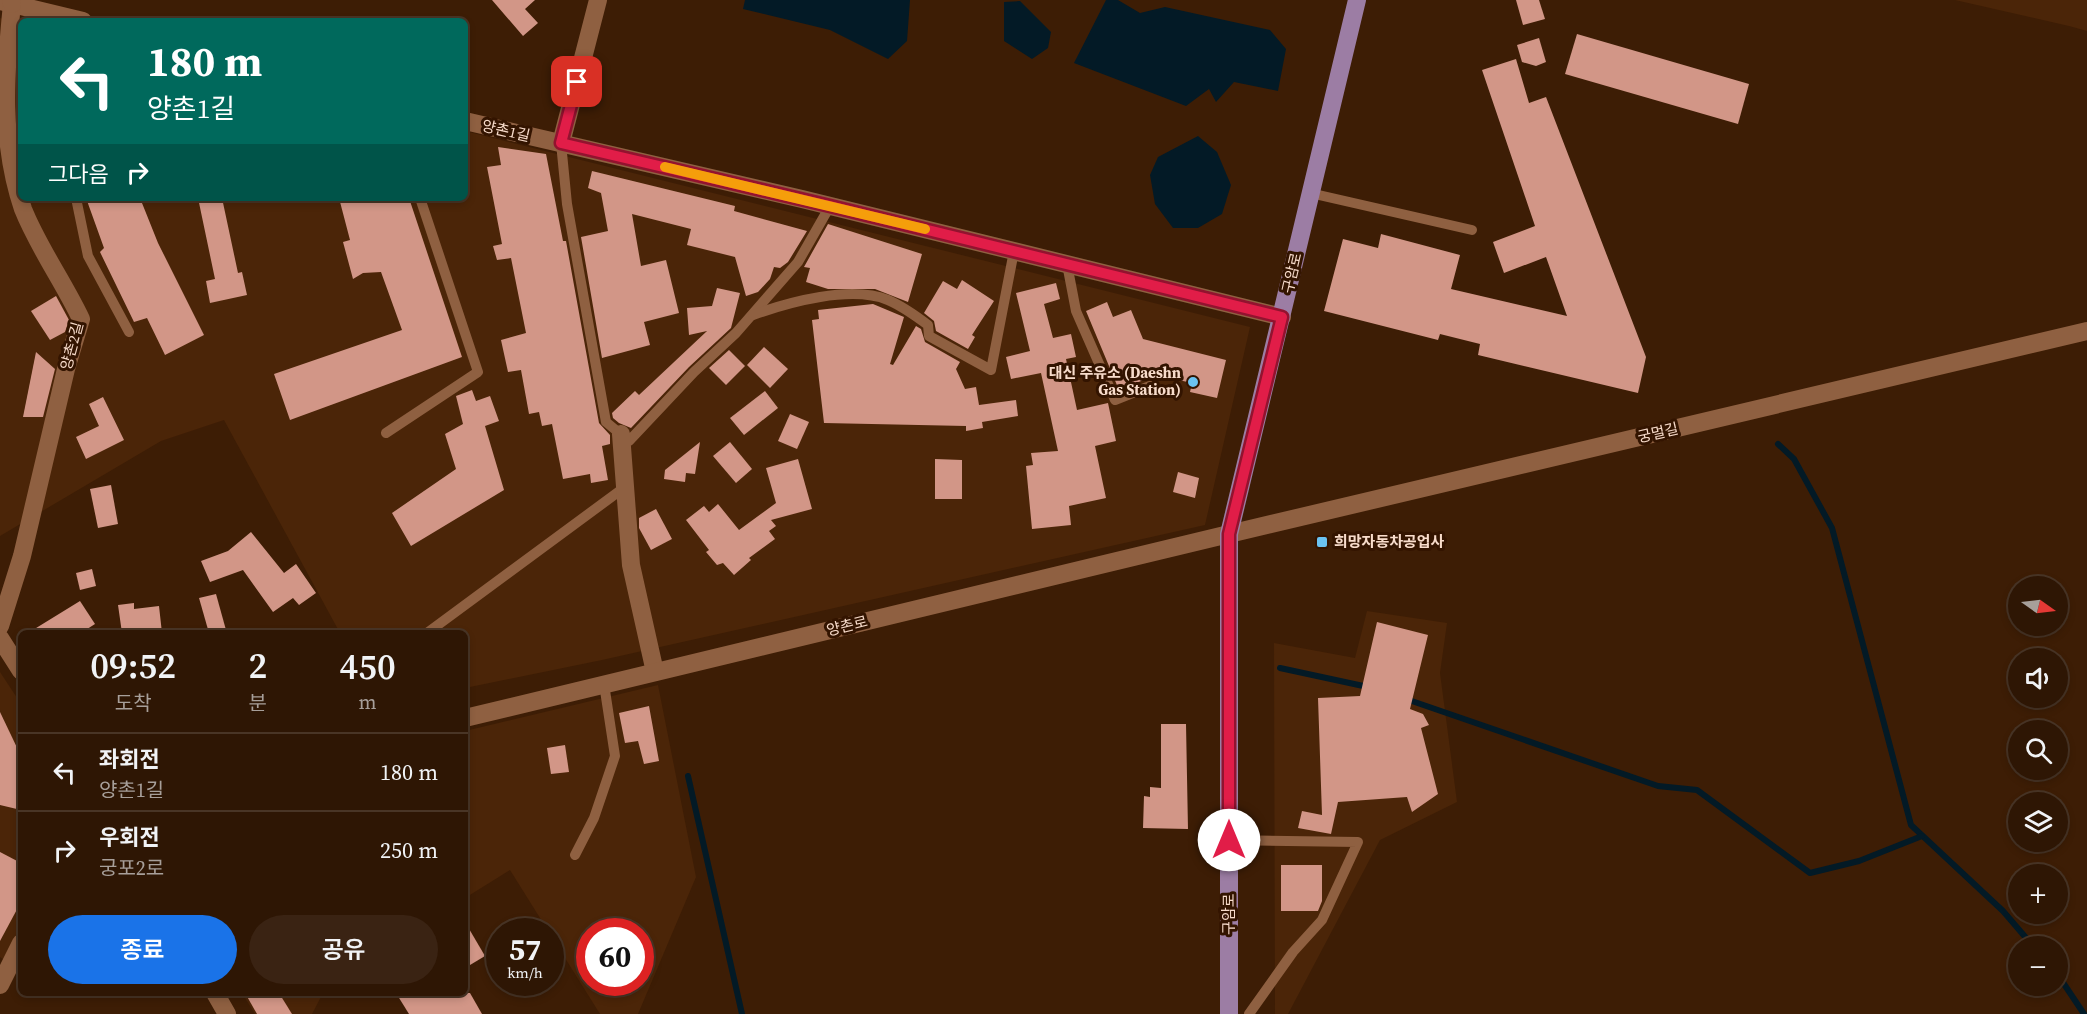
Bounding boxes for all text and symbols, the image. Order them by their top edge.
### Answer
text: 180 m [147,32,262,90]
icon: left [48,42,126,120]
pin [551,56,602,107]
icon: arrive [560,65,593,98]
text: 양촌1길 [147,90,235,127]
street label: 양촌1길 [480,115,532,146]
icon: right [121,156,154,189]
text: 그다음 [48,159,109,189]
street label: 구암로 [1277,250,1306,295]
street label: 양촌2길 [55,320,88,372]
place label: 대신 주유소 (Daeshn Gas Station) [1049,362,1181,400]
marker: 대신 주유소 (Daeshn Gas Station) [1186,375,1200,389]
street label: 궁멀길 [1635,418,1680,447]
place label: 희망자동차공업사 [1334,531,1445,552]
marker: 희망자동차공업사 [1315,535,1329,549]
north arrow [2008,576,2068,636]
map controls [2008,576,2068,996]
street label: 양촌로 [824,610,870,641]
text: 09:52 [90,641,176,690]
text: 2 [248,641,267,690]
text: 450 [339,642,396,691]
button: sound [2008,648,2068,708]
text: m [359,688,377,716]
text: 도착 [115,689,152,717]
text: 분 [249,689,267,717]
button: search [2008,720,2068,780]
text: 좌회전 [99,744,160,774]
icon: left [48,756,81,789]
text: 180 m [380,757,438,787]
text: 양촌1길 [99,776,164,804]
button: layers [2008,792,2068,852]
position arrow [1197,808,1261,872]
text: 우회전 [99,822,160,852]
icon: right [48,834,81,867]
text: 250 m [380,835,438,865]
text: 궁포2로 [99,854,164,882]
button: + [2008,864,2068,924]
street label: 구암로 [1218,893,1239,935]
button: 종료 [48,915,237,984]
button: 공유 [249,915,438,984]
speed limit sign: 60 [576,918,654,996]
text: 57 [509,929,541,970]
button: − [2008,936,2068,996]
text: km/h [507,962,543,983]

